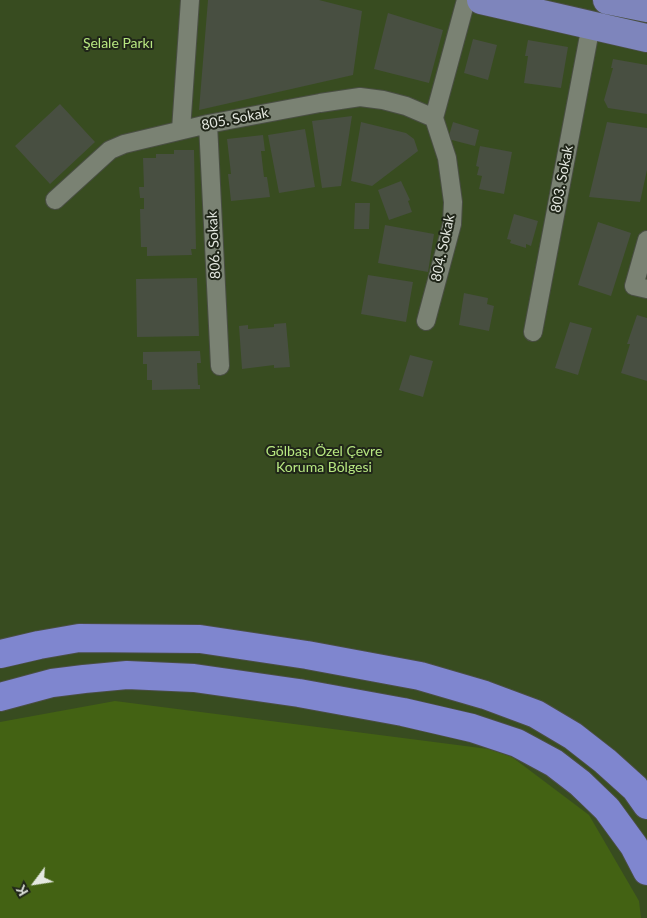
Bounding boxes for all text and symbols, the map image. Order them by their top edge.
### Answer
park label: Şelale Parkı [83,35,153,51]
street label: 805. Sokak [200,104,270,134]
street label: 803. Sokak [547,144,577,214]
street label: 806. Sokak [204,211,224,279]
street label: 804. Sokak [428,213,458,283]
park label: Gölbaşı Özel Çevre Koruma Bölgesi [266,443,382,476]
north arrow [10,858,60,908]
text: K [12,882,31,899]

